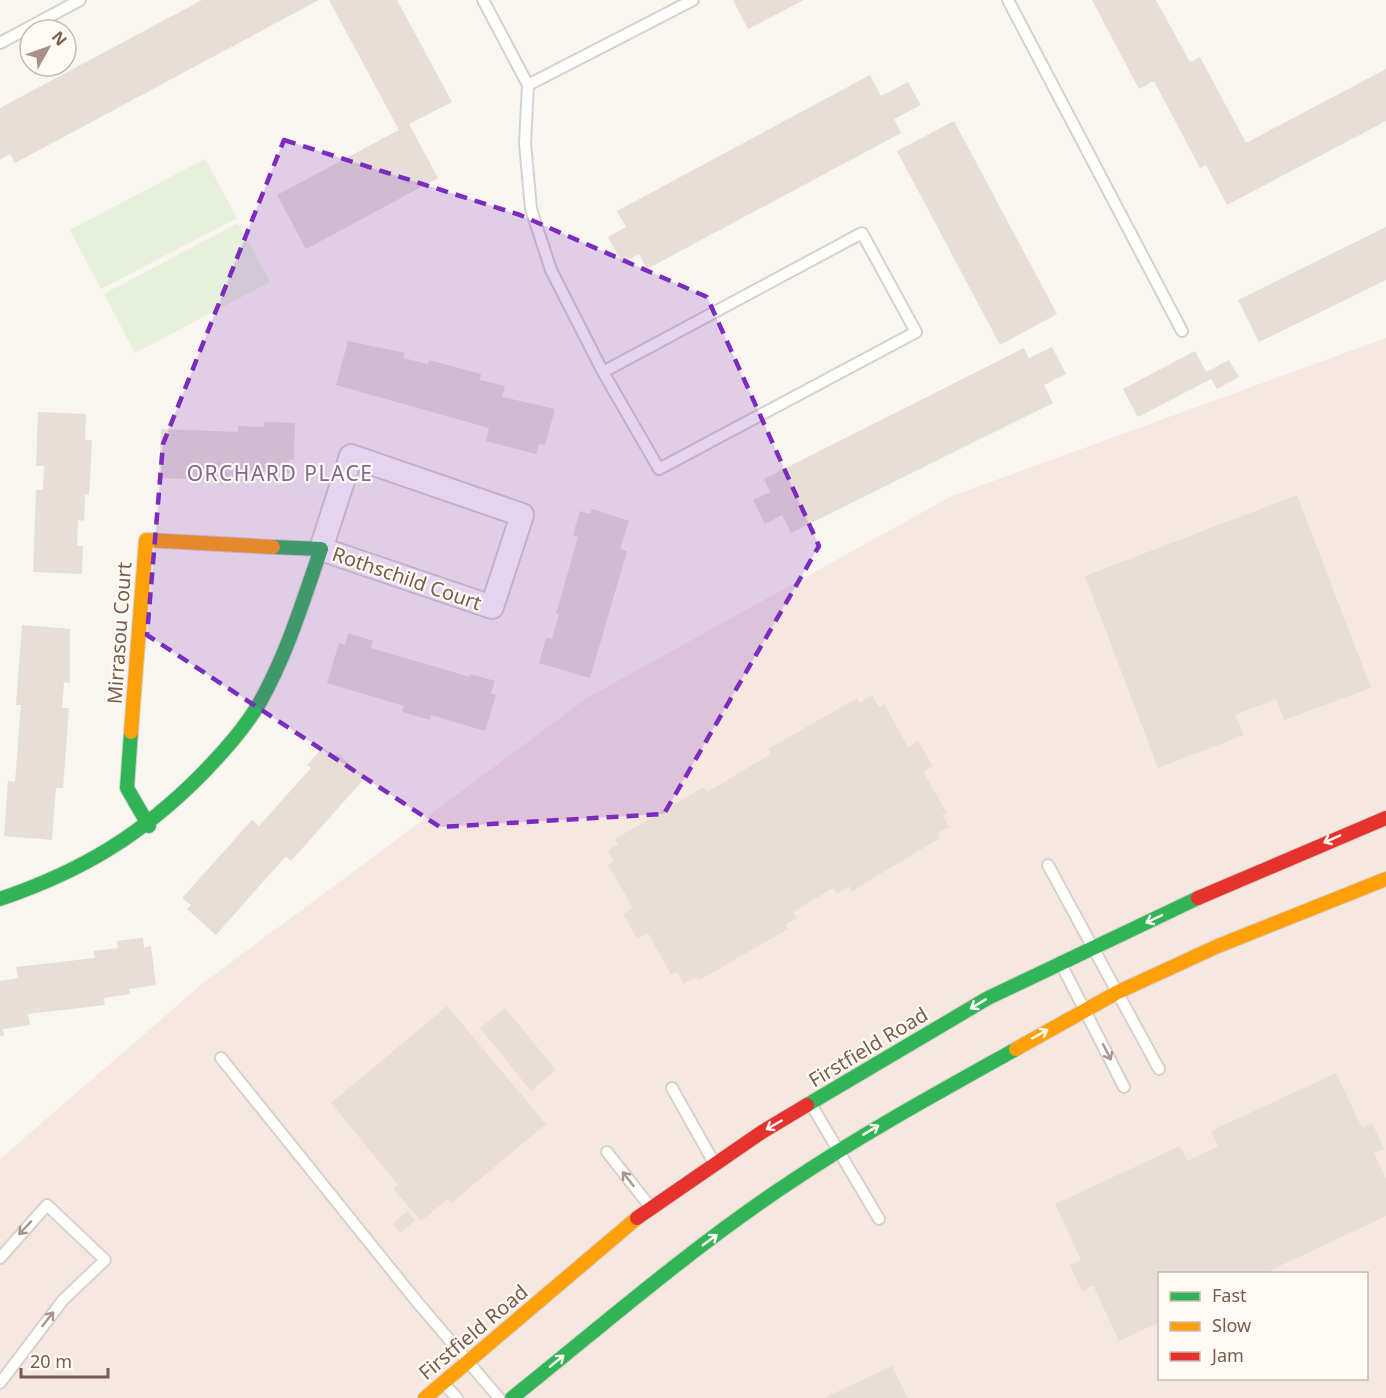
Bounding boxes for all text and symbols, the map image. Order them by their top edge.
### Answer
north arrow [18,18,78,78]
text: N [47,26,72,50]
district label: ORCHARD PLACE [187,459,373,487]
street label: Rothschild Court [329,540,485,616]
street label: Mirrasou Court [101,561,137,705]
one-way arrow [1323,834,1341,845]
one-way arrow [1145,913,1163,925]
one-way arrow [970,998,987,1010]
street label: Firstfield Road [803,1001,933,1093]
one-way arrow [1032,1027,1049,1039]
one-way arrow [1101,1043,1113,1061]
one-way arrow [766,1119,783,1131]
one-way arrow [862,1123,879,1135]
one-way arrow [622,1172,635,1188]
one-way arrow [18,1220,32,1235]
one-way arrow [702,1234,718,1246]
legend [1158,1272,1368,1380]
street label: Firstfield Road [413,1278,533,1386]
text: Fast [1212,1283,1247,1307]
one-way arrow [42,1312,54,1328]
text: Slow [1212,1313,1251,1337]
scale bar [21,1341,108,1379]
text: Jam [1210,1343,1244,1367]
text: 20 m [30,1349,72,1373]
one-way arrow [549,1355,565,1368]

